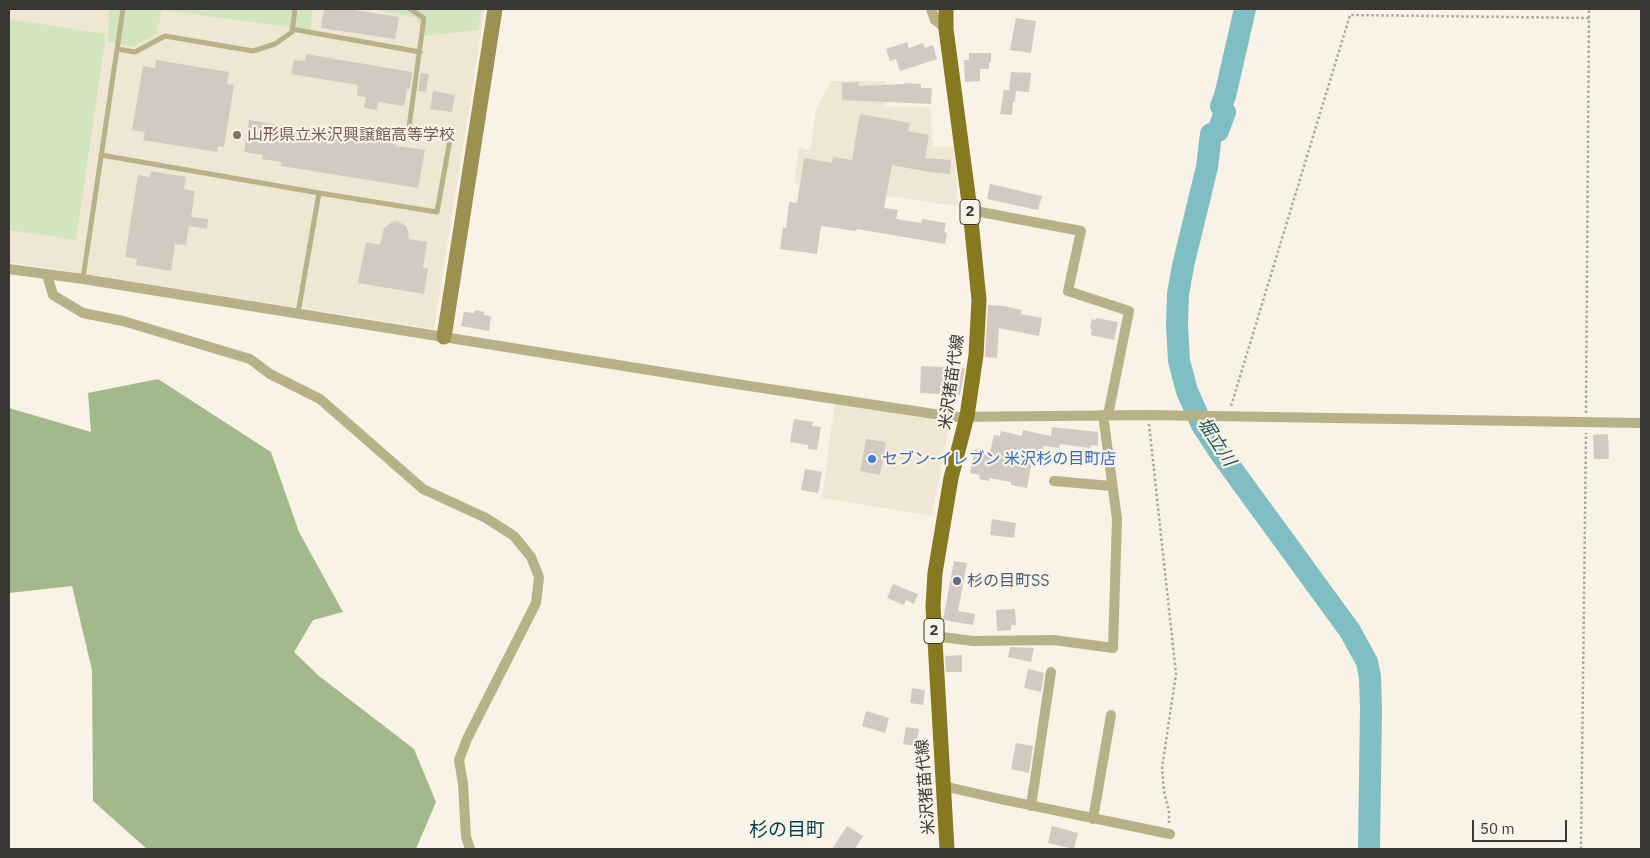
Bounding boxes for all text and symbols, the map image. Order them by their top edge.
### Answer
place label: 山形県立米沢興譲館高等学校 [247,125,455,145]
marker: 山形県立米沢興譲館高等学校 [231,129,243,141]
road number: 2 [960,200,980,224]
street label: 米沢猪苗代線 [936,333,968,431]
water label: 堀立川 [1192,413,1240,471]
place label: セブン-イレブン 米沢杉の目町店 [882,449,1116,469]
marker: セブン-イレブン 米沢杉の目町店 [866,453,878,465]
place label: 杉の目町SS [967,571,1049,591]
marker: 杉の目町SS [951,575,963,587]
road number: 2 [924,618,944,644]
street label: 米沢猪苗代線 [913,738,939,836]
scale bar [1475,810,1570,842]
text: 50 m [1480,819,1515,838]
district label: 杉の目町 [749,820,825,842]

